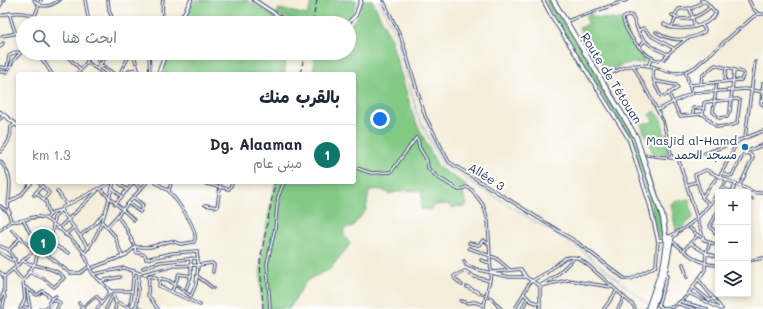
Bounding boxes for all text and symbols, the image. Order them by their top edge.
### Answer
search box [16,16,356,60]
icon: search [30,27,52,49]
text: ابحث هنا [62,27,117,47]
street label: Route de Tétouan [578,30,646,126]
text: بالقرب منك [259,85,340,107]
your location [370,109,390,129]
place label: Masjid al-Hamd مسجد الحمد [646,132,737,163]
text: Dg. Alaaman [210,134,302,154]
marker: Masjid al-Hamd مسجد الحمد [740,142,750,152]
text: 1.3 km [32,146,71,163]
text: 1 [324,146,330,163]
text: مبنى عام [253,154,302,171]
street label: Allée 3 [466,159,508,193]
map controls [715,189,751,297]
button: + [715,189,751,225]
button: − [715,225,751,261]
pin: 1 [30,227,56,257]
button: layers [715,261,751,297]

